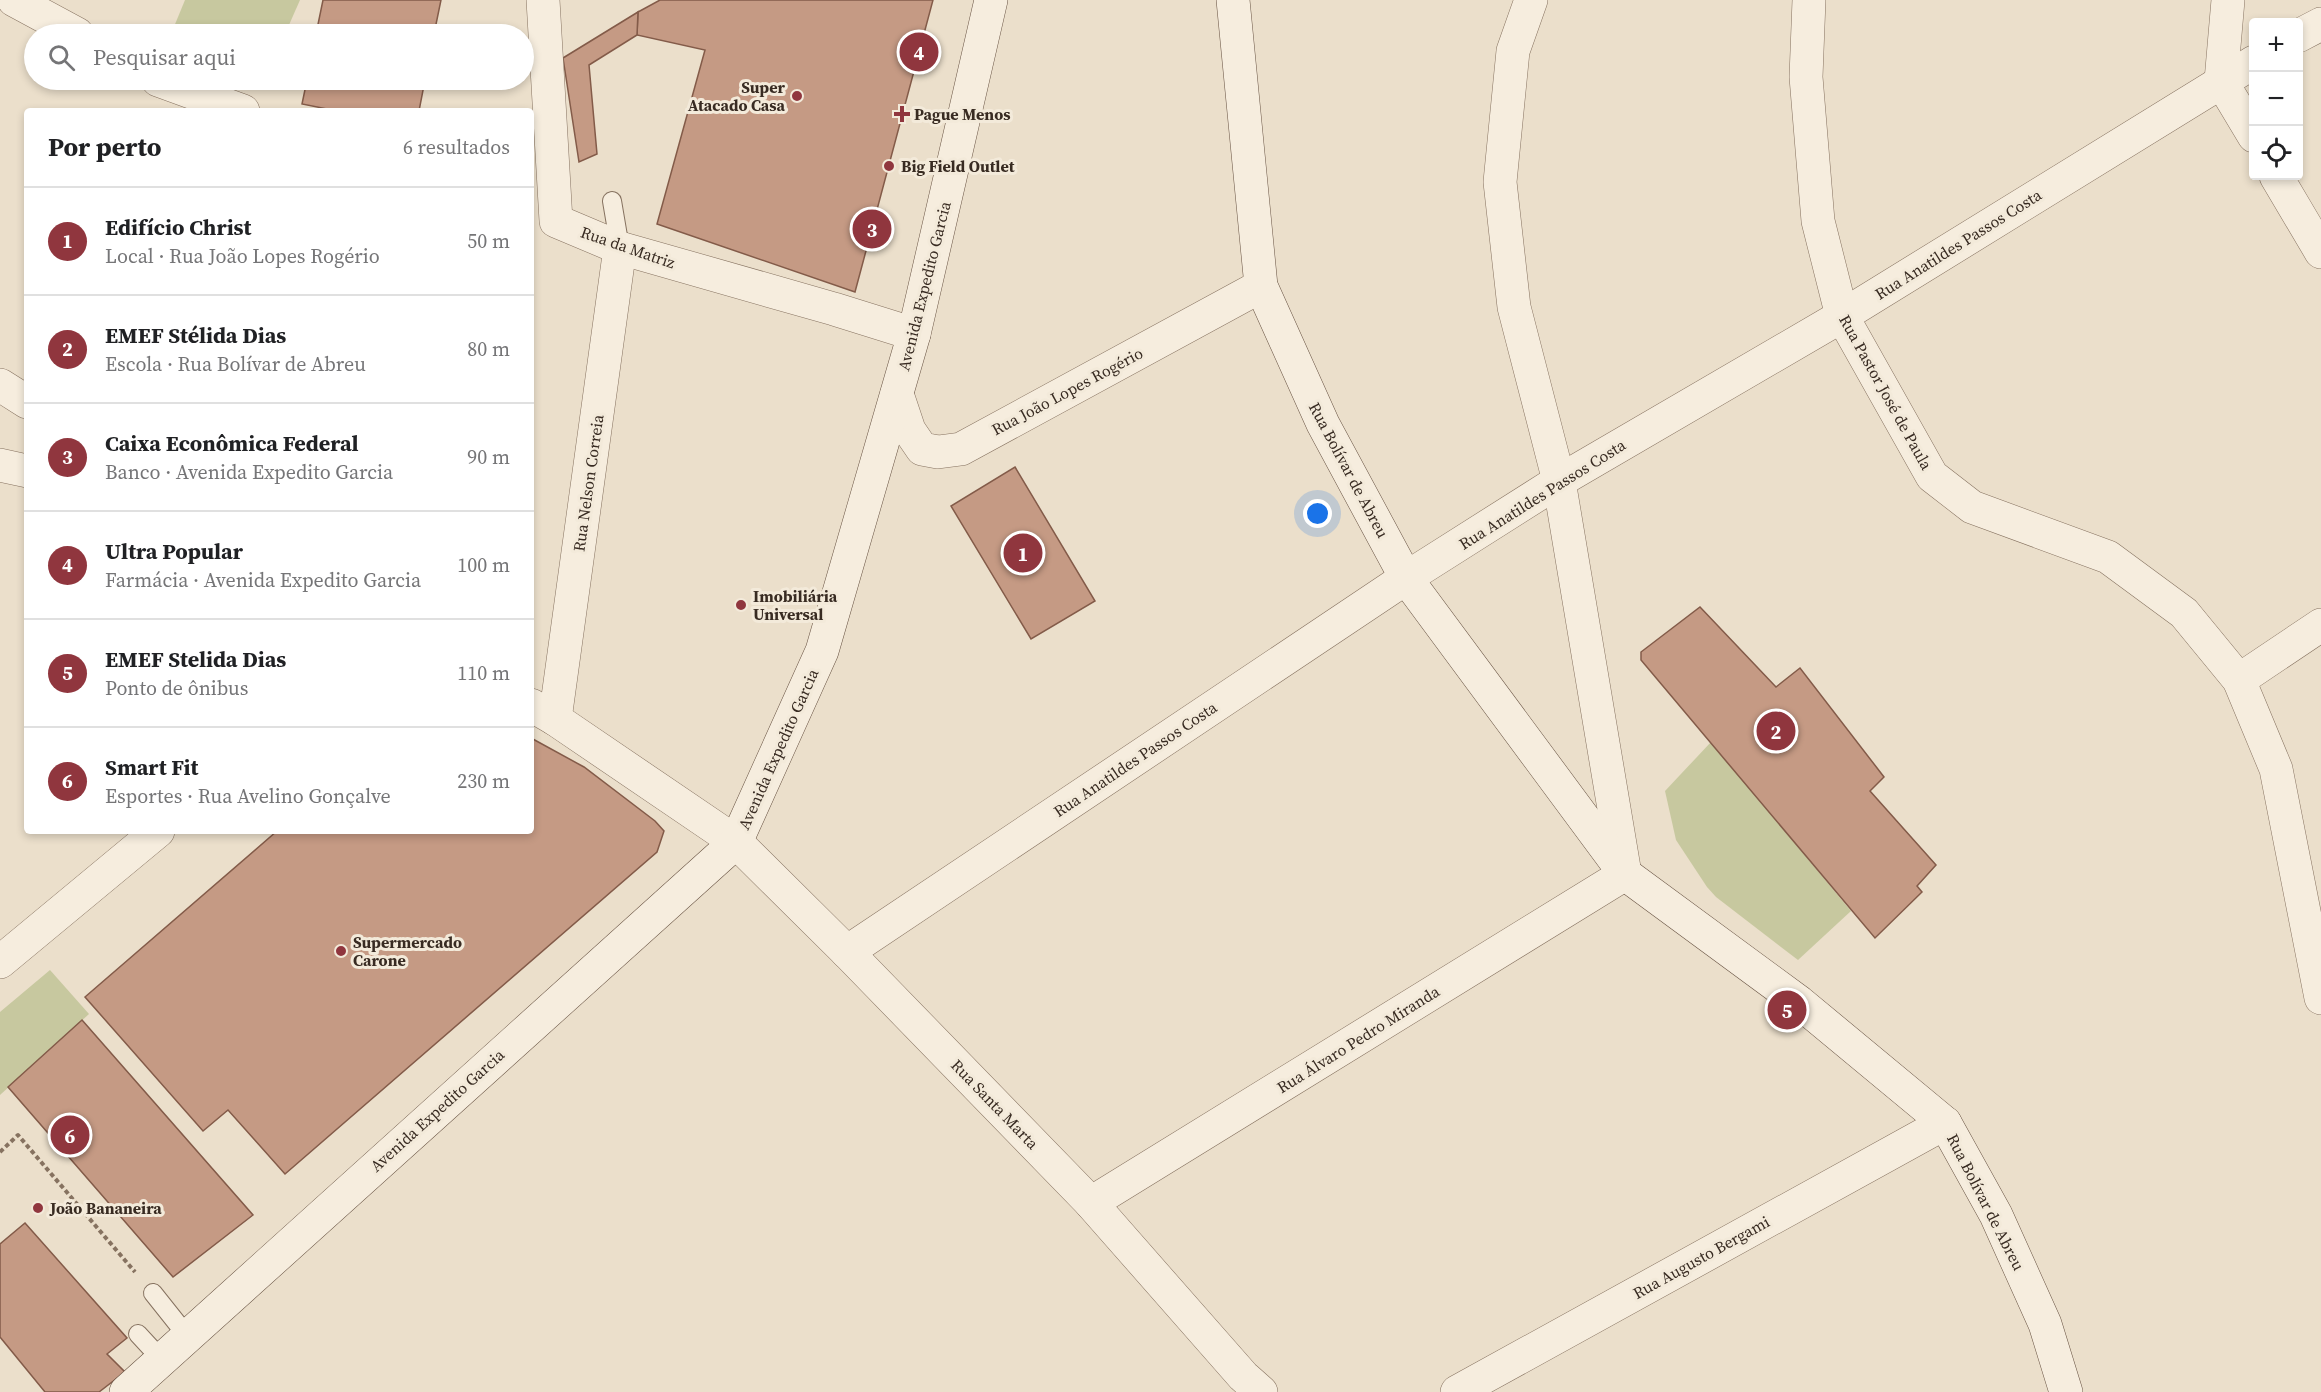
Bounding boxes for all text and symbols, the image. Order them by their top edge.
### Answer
map controls [2249,18,2303,180]
button: + [2249,18,2303,72]
search box [24,24,534,90]
pin: 4 [900,29,938,74]
icon: search [45,41,78,74]
text: Pesquisar aqui [93,42,236,72]
button: − [2249,72,2303,126]
place label: Super Atacado Casa [688,76,786,116]
marker: Super Atacado Casa [790,89,804,103]
place label: Pague Menos [914,103,1011,125]
marker: Pague Menos [895,107,909,121]
button: locate [2249,126,2303,180]
text: Por perto [48,129,162,165]
text: 6 resultados [403,133,510,161]
place label: Big Field Outlet [901,155,1015,177]
marker: Big Field Outlet [882,159,896,173]
street label: Rua Anatildes Passos Costa [1870,183,2046,304]
street label: Avenida Expedito Garcia [892,198,956,373]
pin: 3 [852,206,892,252]
text: Edifício Christ [105,212,251,242]
street label: Rua da Matriz [578,221,678,273]
text: 1 [62,227,73,255]
text: 50 m [467,227,510,255]
text: Local · Rua João Lopes Rogério [105,242,380,270]
street label: Rua Pastor José de Paula [1834,310,1938,474]
text: EMEF Stélida Dias [105,320,286,350]
text: 2 [62,335,73,363]
text: 80 m [467,335,510,363]
street label: Rua João Lopes Rogério [987,342,1147,440]
text: Escola · Rua Bolívar de Abreu [105,350,366,378]
street label: Rua Bolívar de Abreu [1304,398,1394,542]
street label: Rua Nelson Correia [567,412,609,553]
text: Caixa Econômica Federal [105,428,359,458]
street label: Rua Anatildes Passos Costa [1454,433,1630,554]
text: 3 [62,443,73,471]
text: 90 m [467,443,510,471]
text: Banco · Avenida Expedito Garcia [105,458,393,486]
your location [1303,499,1332,528]
pin: 1 [1004,530,1042,576]
text: Ultra Popular [105,536,243,566]
text: 4 [62,551,73,579]
text: 100 m [457,551,510,579]
text: Farmácia · Avenida Expedito Garcia [105,566,421,594]
place label: Imobiliária Universal [753,585,838,625]
marker: Imobiliária Universal [734,598,748,612]
text: EMEF Stelida Dias [105,644,286,674]
text: 5 [62,659,73,687]
text: 110 m [457,659,510,687]
street label: Avenida Expedito Garcia [733,664,824,833]
text: Ponto de ônibus [105,674,248,702]
street label: Rua Anatildes Passos Costa [1049,696,1222,822]
pin: 2 [1756,708,1796,754]
text: Smart Fit [105,752,198,782]
text: 6 [62,767,73,795]
text: 230 m [457,767,510,795]
text: Esportes · Rua Avelino Gonçalve [105,782,391,810]
place label: Supermercado Carone [353,931,462,971]
marker: Supermercado Carone [334,944,348,958]
street label: Rua Álvaro Pedro Miranda [1273,979,1444,1098]
pin: 5 [1768,988,1806,1032]
street label: Avenida Expedito Garcia [365,1043,510,1176]
street label: Rua Santa Marta [946,1054,1044,1154]
pin: 6 [50,1112,90,1158]
street label: Rua Bolívar de Abreu [1942,1130,2030,1274]
place label: João Bananeira [49,1197,162,1219]
marker: João Bananeira [31,1201,45,1215]
street label: Rua Augusto Bergami [1629,1210,1774,1304]

